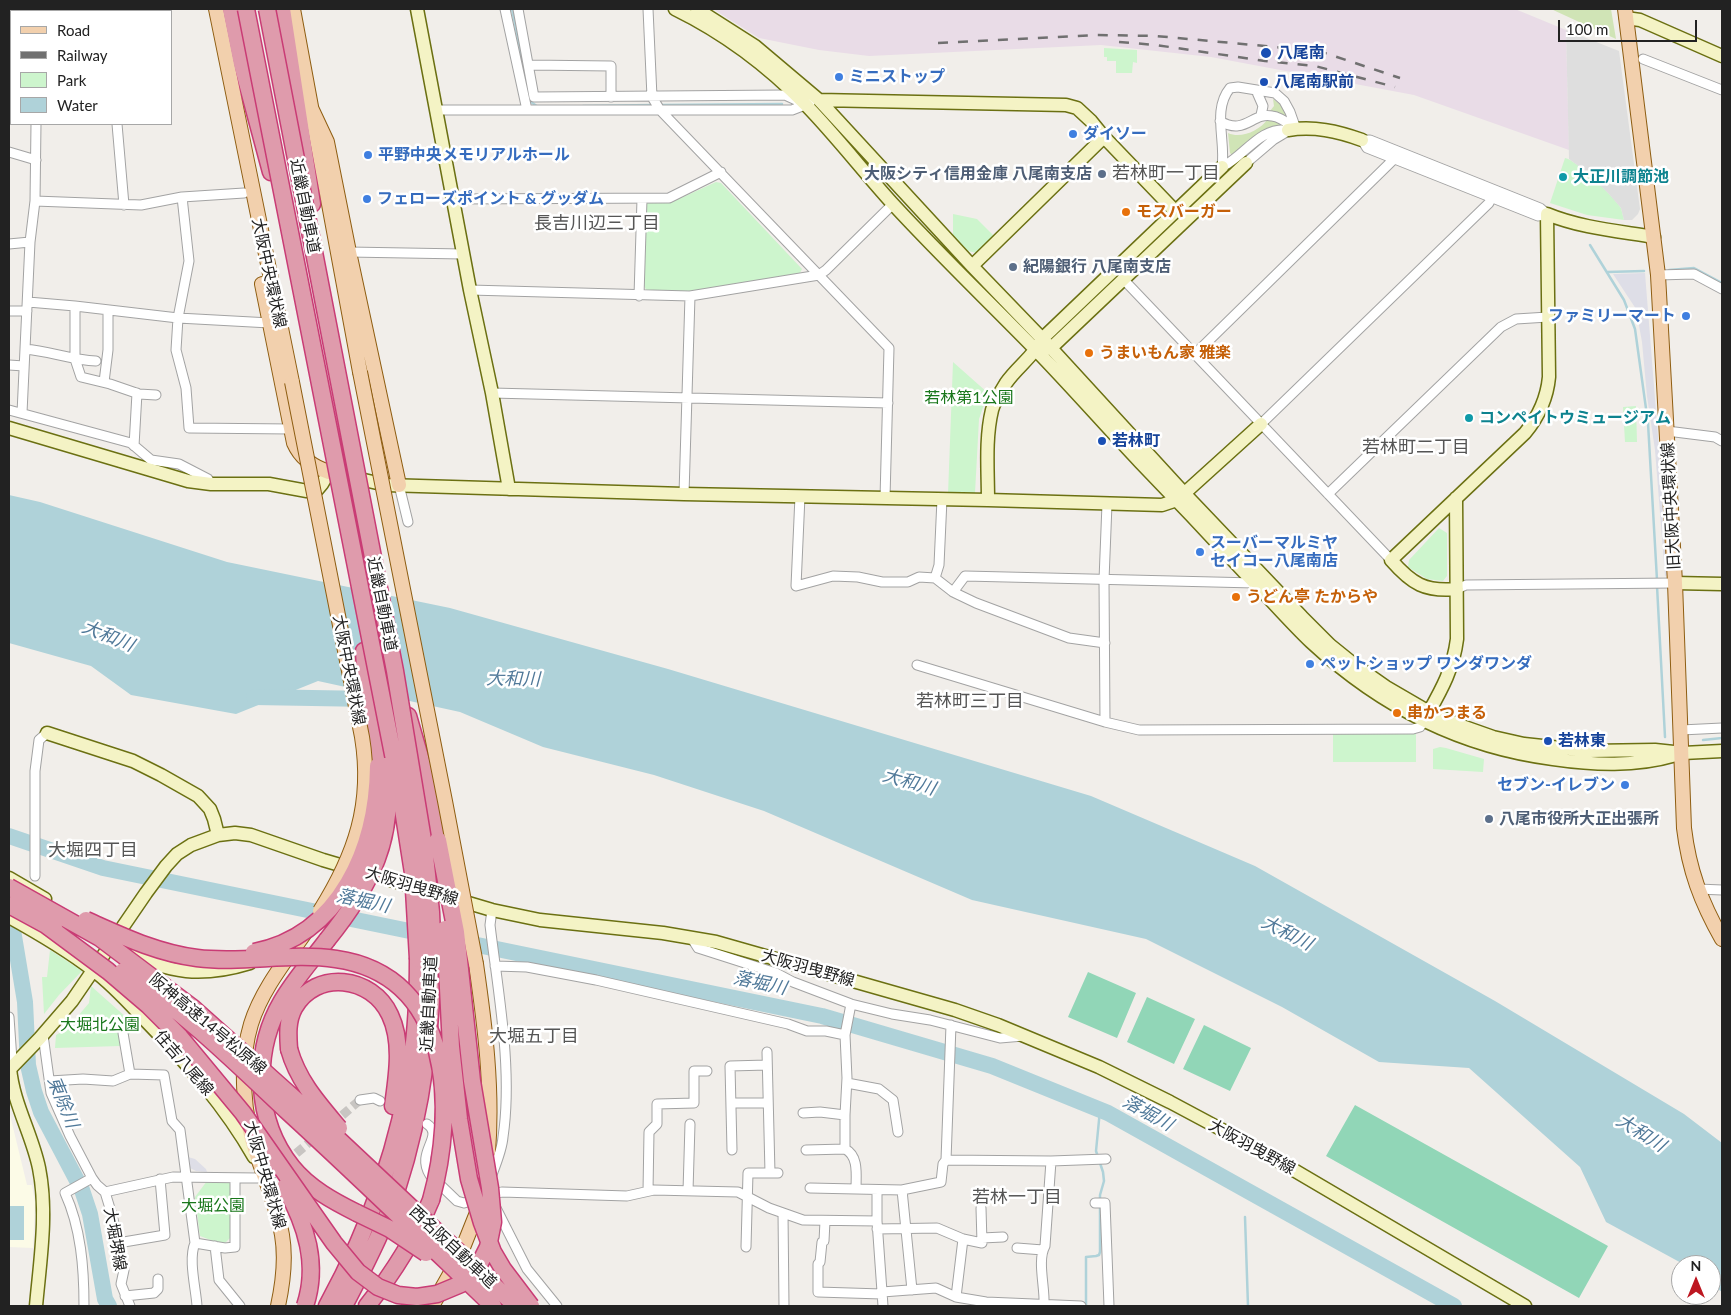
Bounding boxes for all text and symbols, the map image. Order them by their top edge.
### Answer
legend [10,10,172,125]
scale bar [1561,10,1700,42]
text: 100 m [1566,20,1608,38]
text: Road [57,21,90,39]
place label: 八尾南 [1277,43,1325,63]
text: Railway [57,46,108,64]
marker: 八尾南 [1259,46,1273,60]
place label: ミニストップ [849,67,945,87]
text: Park [57,71,86,89]
marker: ミニストップ [833,71,845,83]
place label: 八尾南駅前 [1274,72,1354,92]
marker: 八尾南駅前 [1258,76,1270,88]
text: Water [57,96,98,114]
place label: ダイソー [1083,124,1147,144]
marker: ダイソー [1067,128,1079,140]
place label: 平野中央メモリアルホール [378,145,570,165]
marker: 平野中央メモリアルホール [362,149,374,161]
street label: 近畿自動車道 [286,157,324,255]
district label: 若林町一丁目 [1112,162,1220,184]
place label: 大阪シティ信用金庫 八尾南支店 [864,164,1092,184]
place label: 大正川調節池 [1573,167,1669,187]
marker: 大阪シティ信用金庫 八尾南支店 [1096,168,1108,180]
marker: 大正川調節池 [1557,171,1569,183]
place label: フェローズポイント & グッダム [377,189,604,209]
marker: フェローズポイント & グッダム [361,193,373,205]
place label: モスバーガー [1136,202,1232,222]
marker: モスバーガー [1120,206,1132,218]
district label: 長吉川辺三丁目 [534,212,660,234]
street label: 大阪中央環状線 [248,216,290,330]
place label: 紀陽銀行 八尾南支店 [1023,257,1171,277]
marker: 紀陽銀行 八尾南支店 [1007,261,1019,273]
place label: ファミリーマート [1548,306,1676,326]
marker: ファミリーマート [1680,310,1692,322]
place label: うまいもん家 雅楽 [1099,343,1231,363]
marker: うまいもん家 雅楽 [1083,347,1095,359]
park label: 若林第1公園 [924,388,1014,408]
place label: コンペイトウミュージアム [1479,408,1671,428]
marker: コンペイトウミュージアム [1463,412,1475,424]
place label: 若林町 [1112,431,1160,451]
marker: 若林町 [1096,435,1108,447]
district label: 若林町二丁目 [1362,436,1470,458]
street label: 旧大阪中央環状線 [1658,442,1684,570]
place label: スーバーマルミヤ セイコー八尾南店 [1210,533,1338,571]
marker: スーバーマルミヤ セイコー八尾南店 [1194,546,1206,558]
street label: 近畿自動車道 [363,555,401,653]
place label: うどん亭 たからや [1246,587,1378,607]
marker: うどん亭 たからや [1230,591,1242,603]
street label: 大阪中央環状線 [329,613,369,727]
water label: 大和川 [79,616,137,656]
place label: ペットショップ ワンダワンダ [1320,654,1532,674]
marker: ペットショップ ワンダワンダ [1304,658,1316,670]
water label: 大和川 [486,668,540,690]
district label: 若林町三丁目 [916,690,1024,712]
place label: 串かつまる [1407,703,1487,723]
marker: 串かつまる [1391,707,1403,719]
place label: 若林東 [1558,731,1606,751]
marker: 若林東 [1542,735,1554,747]
water label: 大和川 [880,764,938,800]
place label: セブン-イレブン [1497,775,1615,795]
marker: セブン-イレブン [1619,779,1631,791]
place label: 八尾市役所大正出張所 [1499,809,1659,829]
marker: 八尾市役所大正出張所 [1483,813,1495,825]
district label: 大堀四丁目 [48,839,138,861]
street label: 大阪羽曳野線 [363,863,461,909]
water label: 落堀川 [334,885,392,917]
water label: 大和川 [1258,911,1316,955]
street label: 大阪羽曳野線 [759,946,857,990]
street label: 近畿自動車道 [417,956,441,1052]
water label: 落堀川 [731,967,789,999]
street label: 阪神高速14号松原線 [146,970,270,1078]
park label: 大堀北公園 [60,1015,140,1035]
district label: 大堀五丁目 [489,1025,579,1047]
street label: 住吉八尾線 [151,1027,217,1099]
water label: 東除川 [43,1073,83,1131]
water label: 落堀川 [1119,1090,1177,1136]
water label: 大和川 [1612,1110,1670,1156]
street label: 大阪羽曳野線 [1205,1115,1299,1179]
street label: 大阪中央環状線 [240,1119,290,1231]
district label: 若林一丁目 [972,1186,1062,1208]
park label: 大堀公園 [181,1196,245,1216]
street label: 西名阪自動車道 [405,1202,501,1292]
street label: 大堀堺線 [100,1206,130,1272]
north arrow [1671,1255,1721,1305]
text: N [1691,1257,1701,1274]

